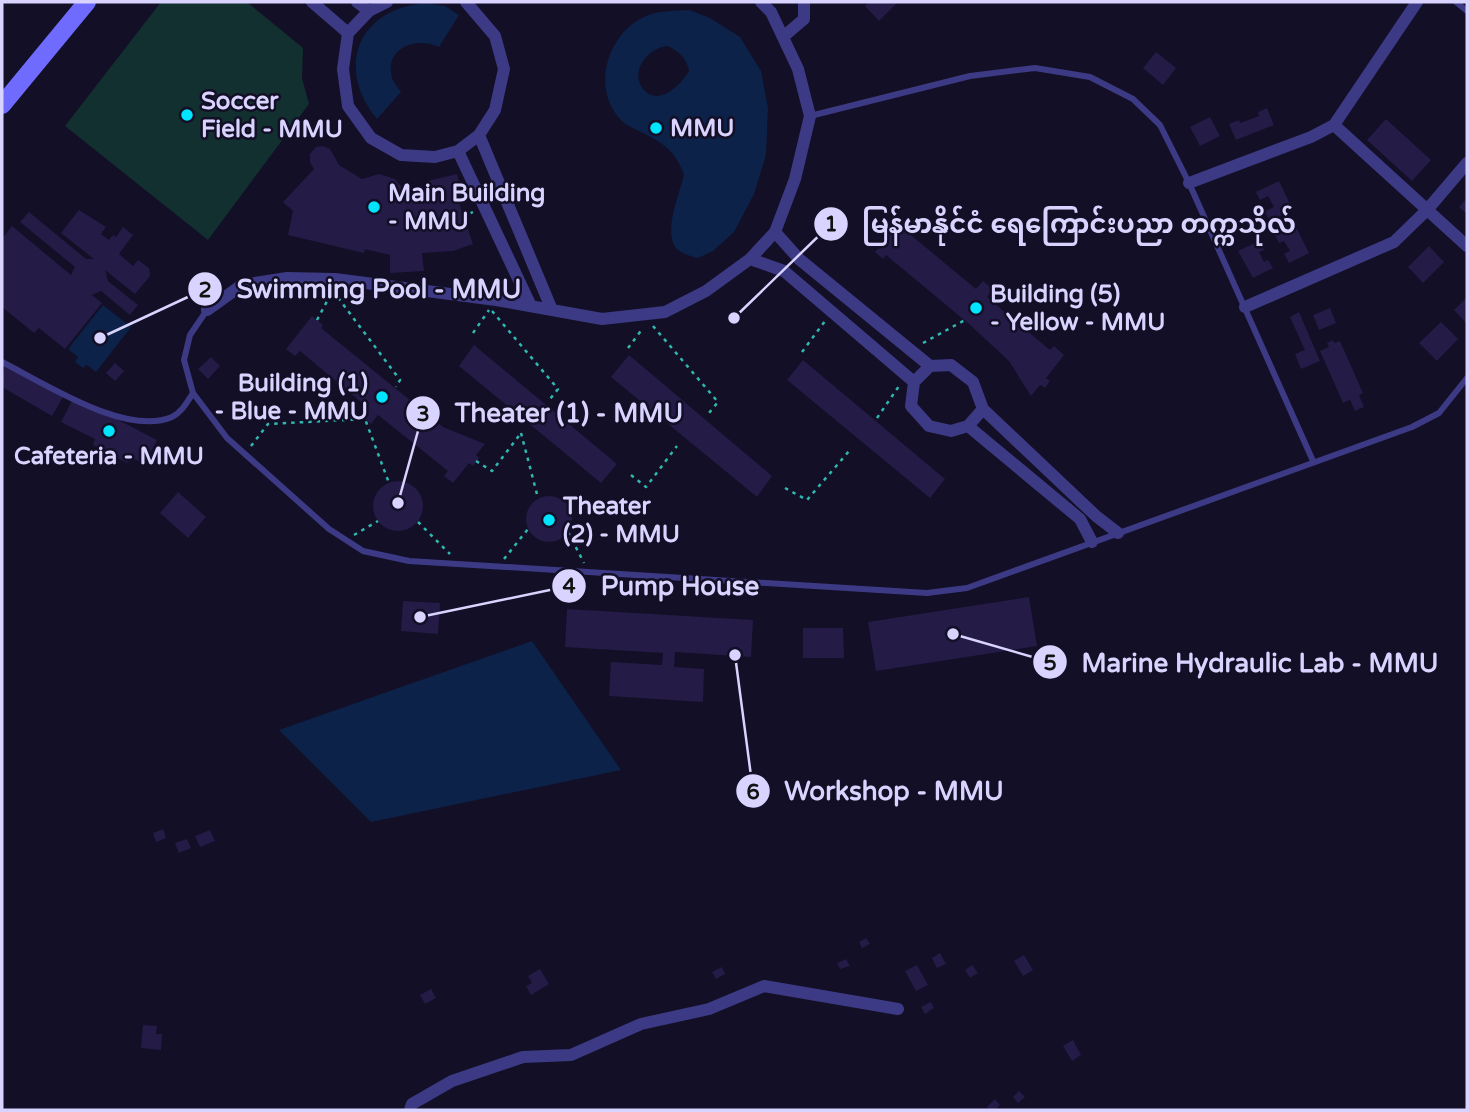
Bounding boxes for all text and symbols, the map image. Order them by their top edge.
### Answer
place label: Soccer Field - MMU [201,87,343,144]
marker: Soccer Field - MMU [179,107,195,123]
place label: MMU [670,114,735,143]
marker: MMU [648,120,664,136]
place label: Main Building - MMU [388,179,545,236]
marker: Main Building - MMU [366,199,382,215]
callout: မြန်မာနိုင်ငံ ရေကြောင်းပညာ တက္ကသိုလ် [813,200,1310,247]
text: မြန်မာနိုင်ငံ ရေကြောင်းပညာ တက္ကသိုလ် [862,205,1296,246]
text: 1 [824,212,838,237]
callout: Swimming Pool - MMU [187,266,535,313]
text: Swimming Pool - MMU [237,274,521,305]
text: 2 [198,278,212,303]
place label: Building (5) - Yellow - MMU [990,280,1165,337]
marker: Building (5) - Yellow - MMU [968,300,984,316]
place label: Building (1) - Blue - MMU [214,369,368,426]
marker: Building (1) - Blue - MMU [374,389,390,405]
callout: Theater (1) - MMU [406,390,697,437]
text: Theater (1) - MMU [454,398,683,429]
text: 3 [416,402,430,427]
marker: Cafeteria - MMU [101,423,117,439]
place label: Cafeteria - MMU [14,442,204,471]
place label: Theater (2) - MMU [562,492,680,549]
marker: Theater (2) - MMU [541,512,557,528]
callout: Pump House [552,562,773,609]
text: Pump House [601,571,759,602]
text: 4 [562,574,576,599]
callout: Marine Hydraulic Lab - MMU [1033,639,1453,686]
text: Marine Hydraulic Lab - MMU [1082,648,1438,679]
text: 5 [1043,651,1057,676]
callout: Workshop - MMU [736,768,1018,815]
text: Workshop - MMU [784,776,1004,807]
text: 6 [746,780,760,805]

